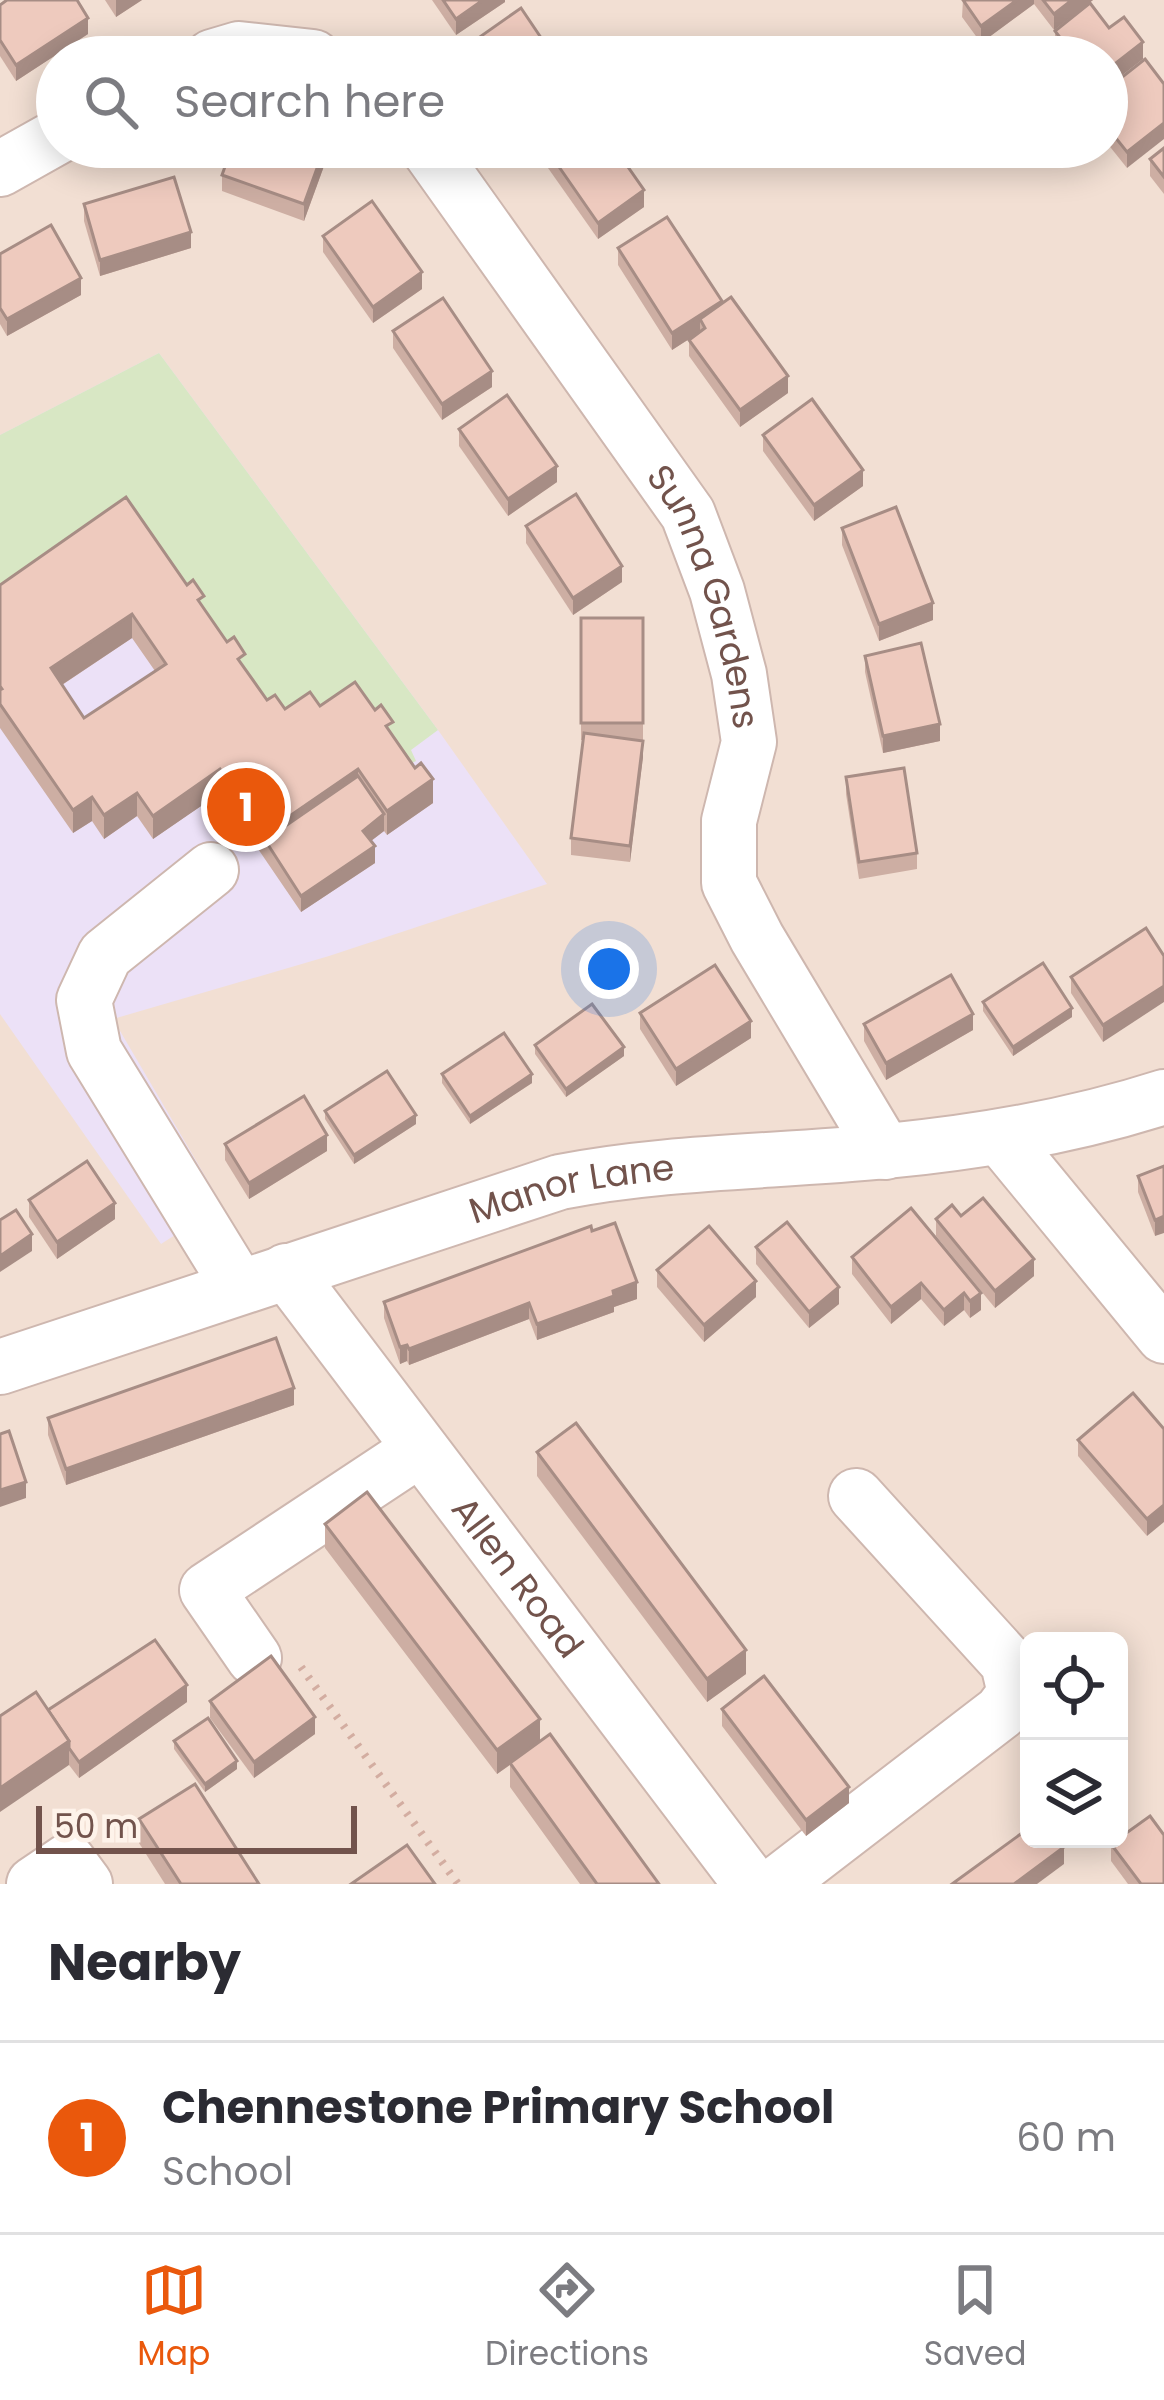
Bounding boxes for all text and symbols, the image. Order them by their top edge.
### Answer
search box [36,36,1128,168]
icon: search [78,69,144,135]
text: Search here [174,70,445,133]
street label: Sunna Gardens [635,454,772,732]
pin: 1 [207,762,285,852]
your location [579,939,639,999]
street label: Manor Lane [462,1142,677,1236]
street label: Allen Road [440,1486,596,1669]
map controls [1020,1632,1128,1848]
button: locate [1020,1632,1128,1740]
button: layers [1020,1740,1128,1848]
scale bar [36,1800,357,1853]
text: 50 m [54,1803,138,1850]
text: Nearby [48,1926,241,1998]
text: Chennestone Primary School [162,2076,834,2139]
text: 1 [80,2110,94,2165]
text: 60 m [1016,2110,1116,2165]
text: School [162,2144,293,2199]
tab: Map [137,2257,210,2379]
tab: Directions [485,2257,649,2379]
tab: Saved [924,2257,1027,2379]

